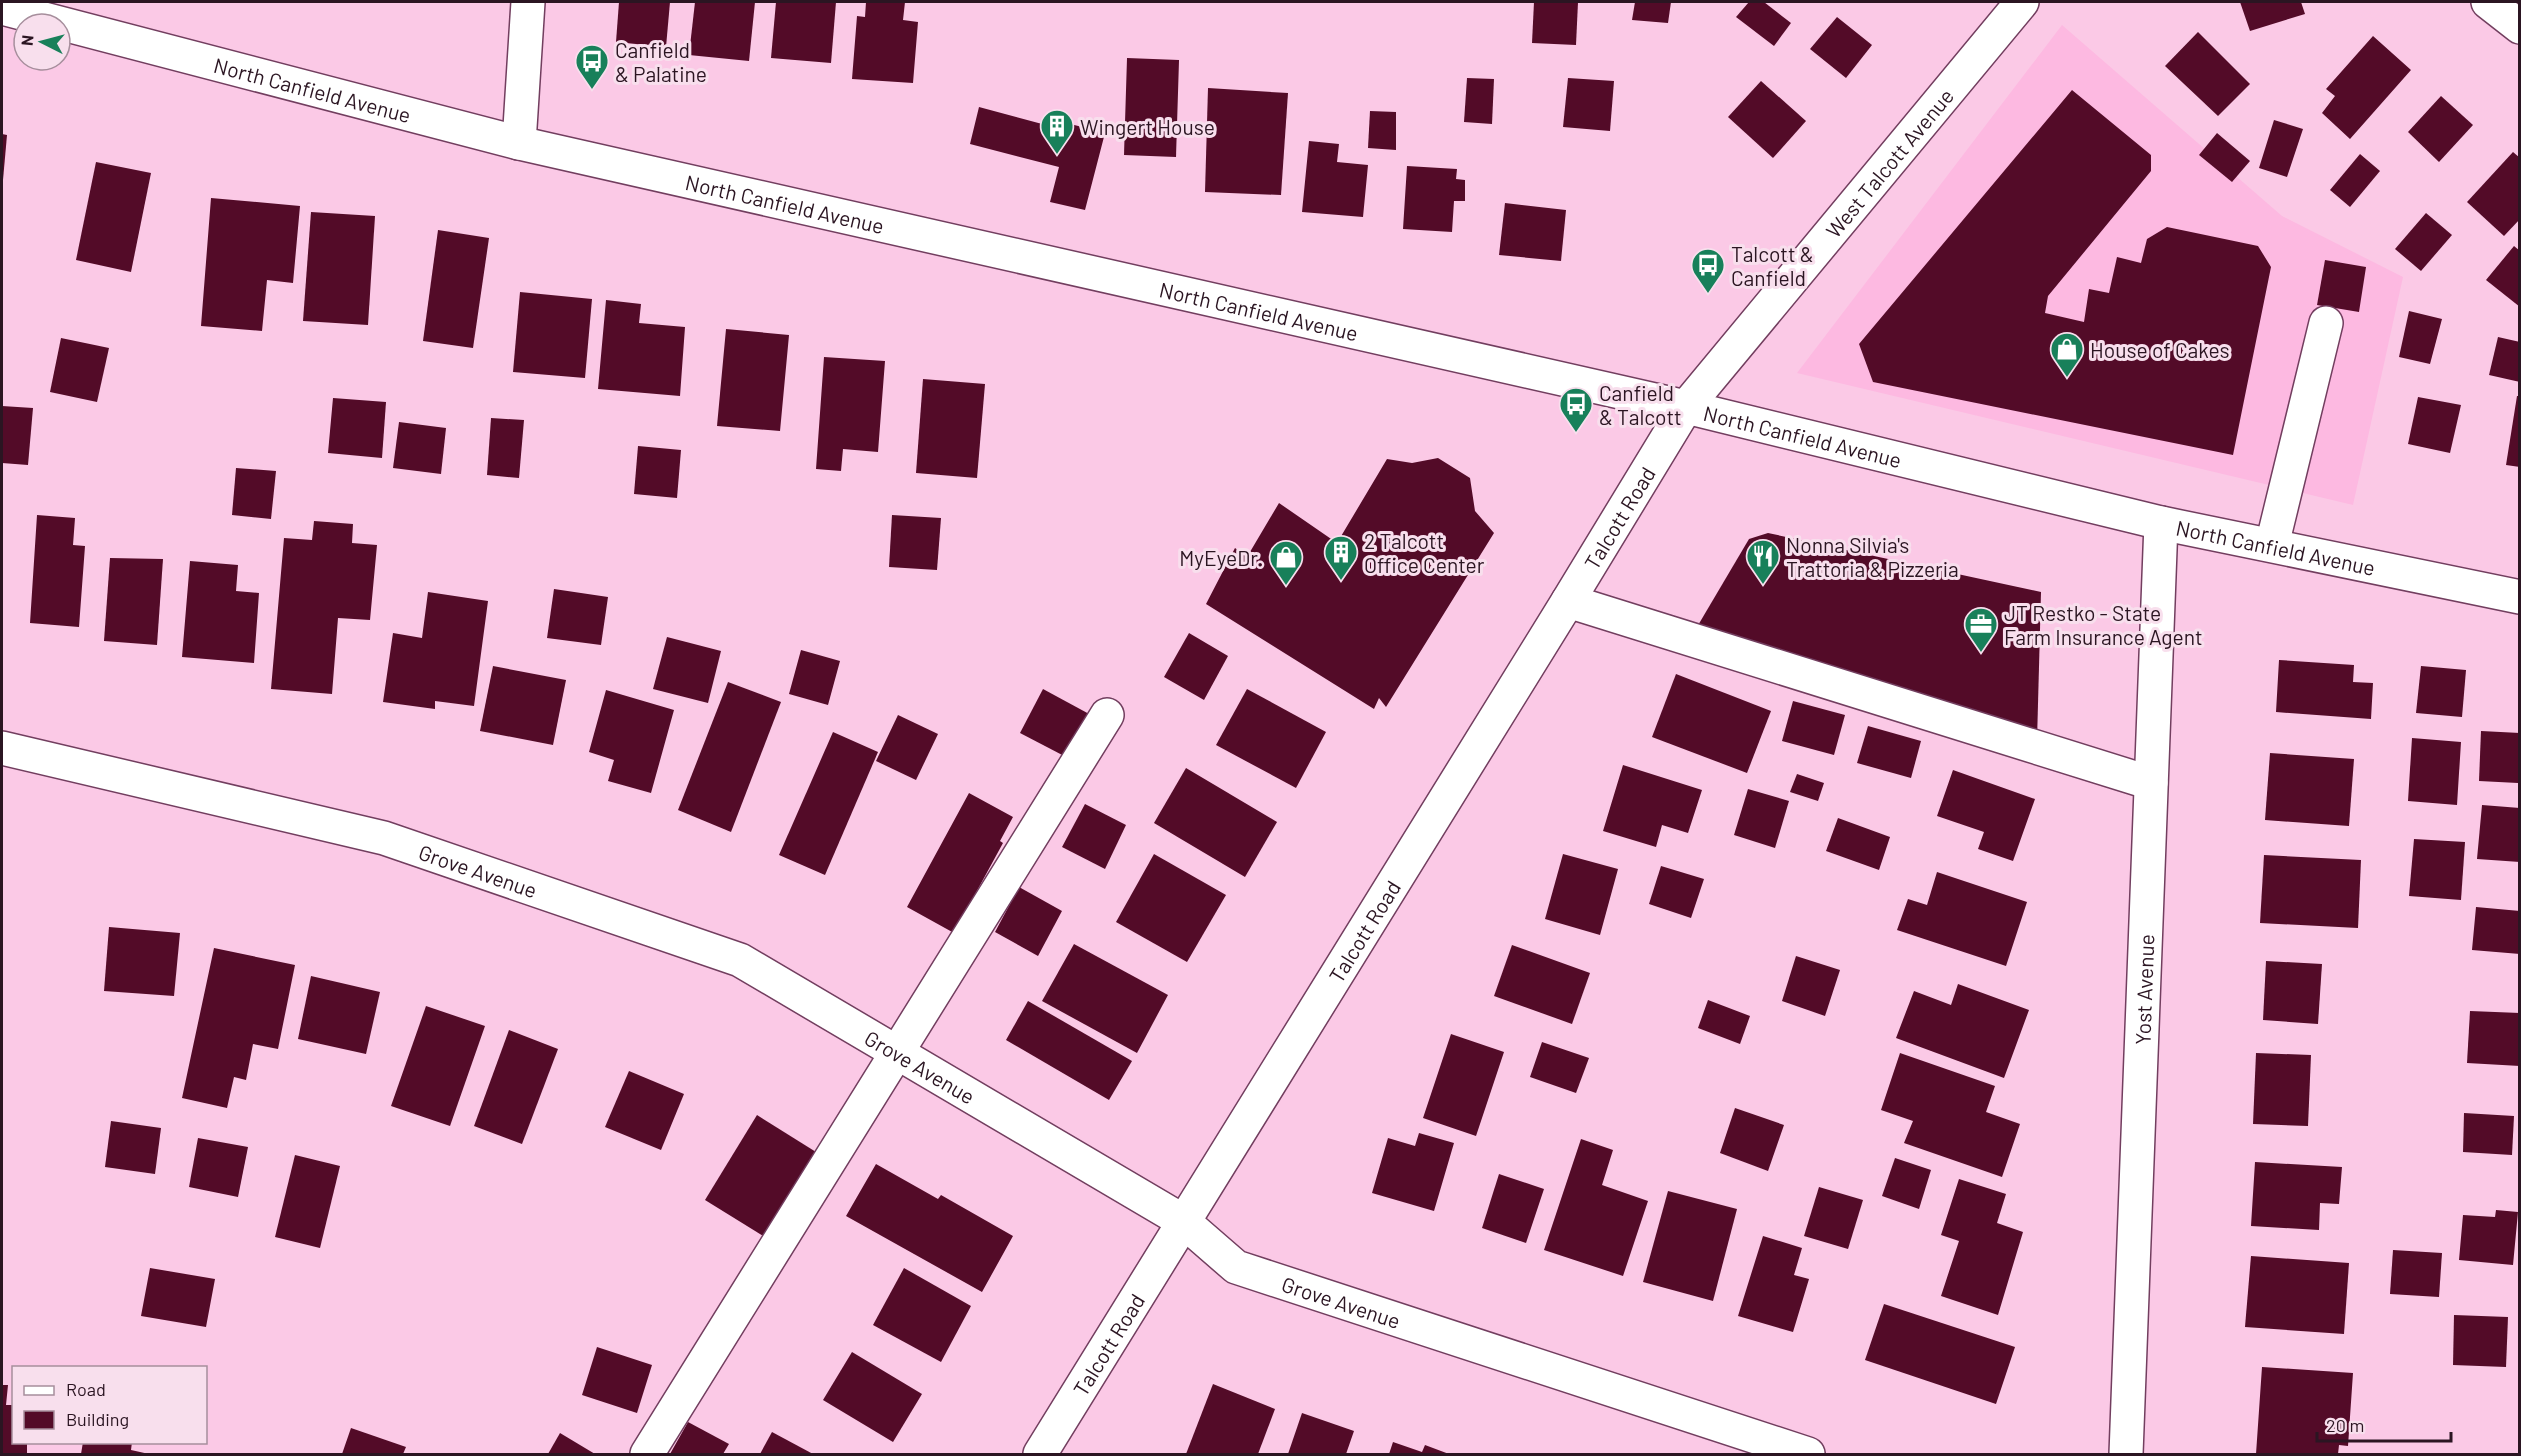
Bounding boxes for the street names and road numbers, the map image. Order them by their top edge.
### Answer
street label: North Canfield Avenue [211,51,414,127]
street label: West Talcott Avenue [1820,83,1958,242]
street label: North Canfield Avenue [683,169,887,238]
street label: North Canfield Avenue [1157,276,1361,345]
street label: North Canfield Avenue [1701,399,1904,472]
street label: Talcott Road [1578,462,1659,573]
street label: North Canfield Avenue [2174,514,2378,579]
street label: Grove Avenue [416,838,541,902]
street label: Talcott Road [1323,875,1405,987]
street label: Yost Avenue [2129,933,2158,1045]
street label: Grove Avenue [861,1024,980,1108]
street label: Grove Avenue [1279,1270,1404,1332]
street label: Talcott Road [1067,1289,1149,1400]

